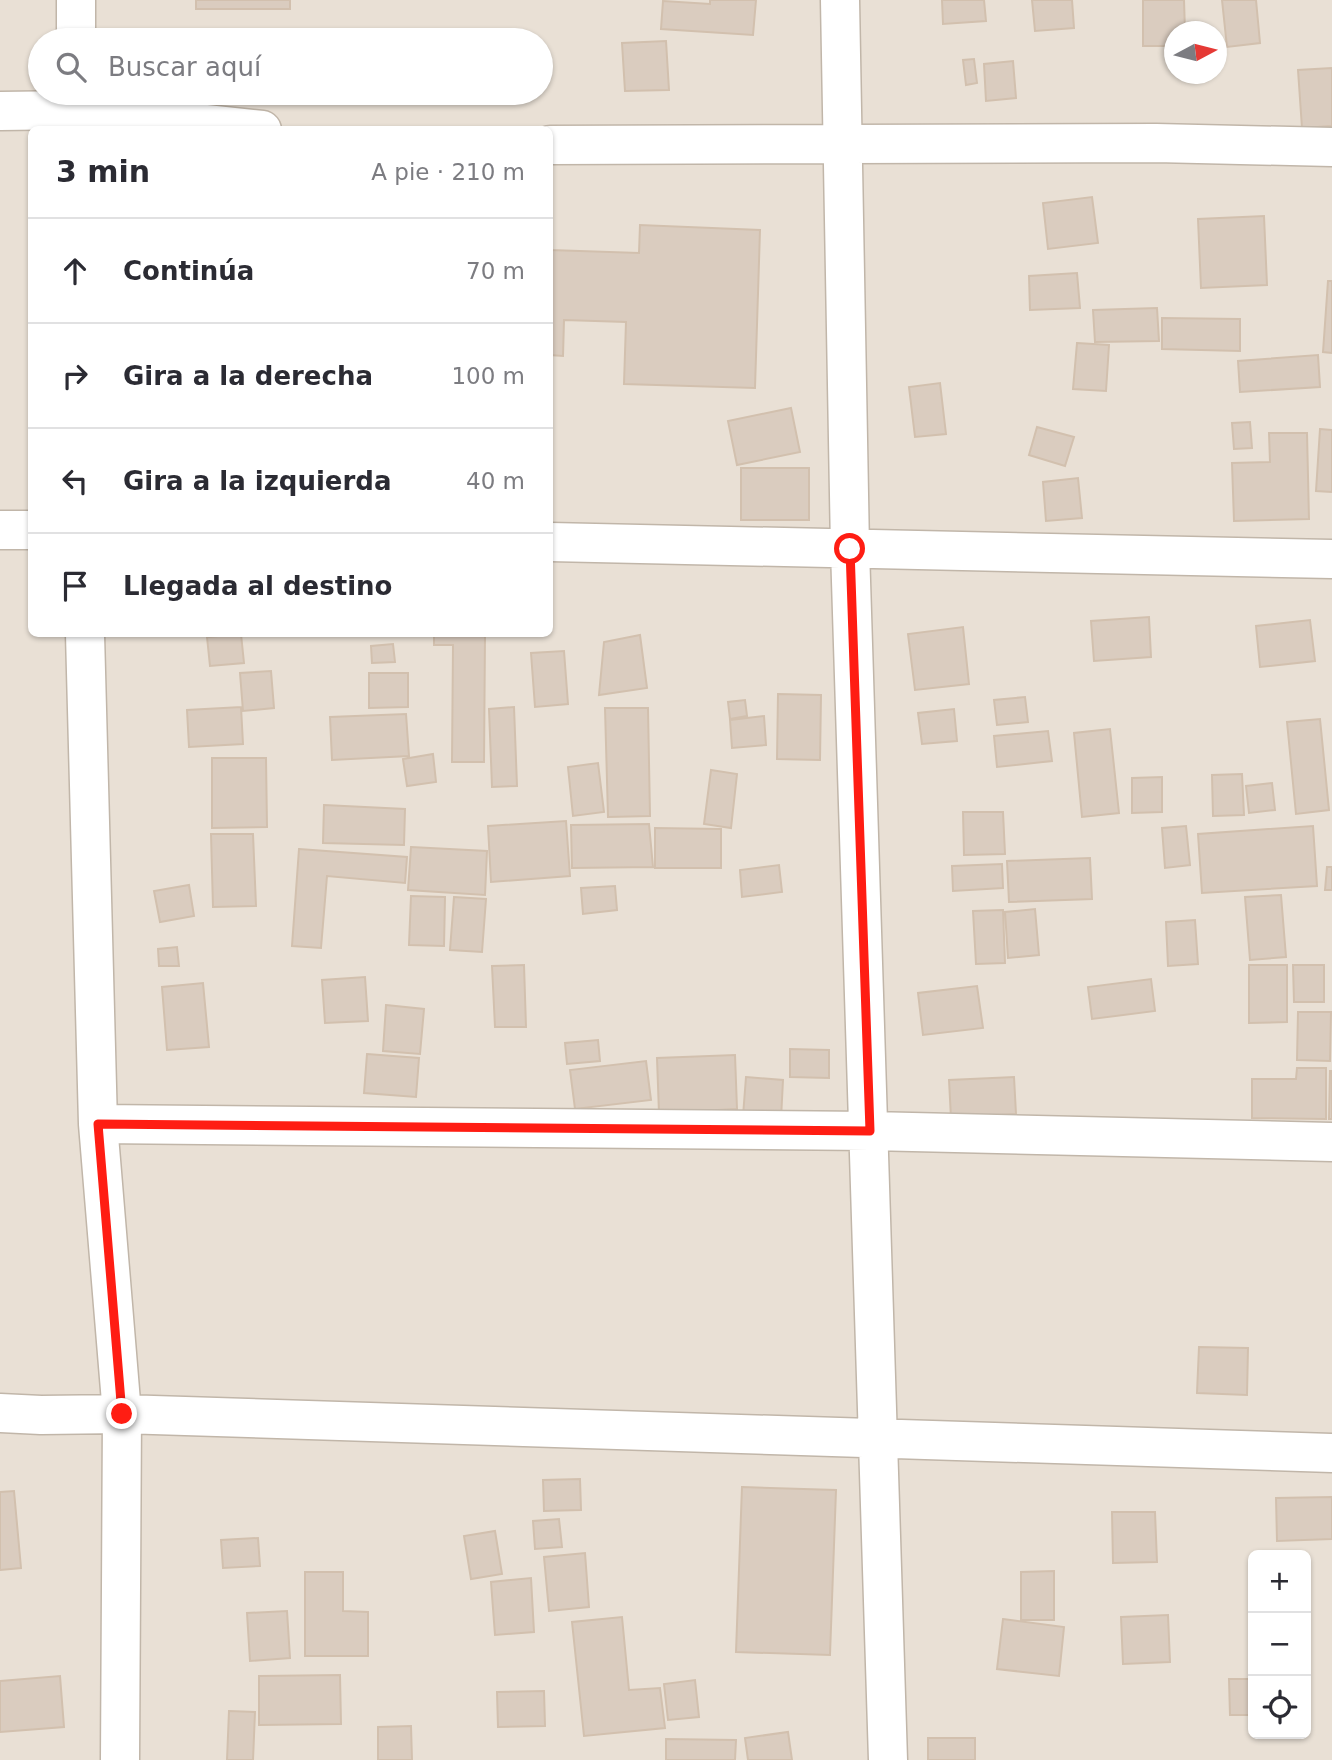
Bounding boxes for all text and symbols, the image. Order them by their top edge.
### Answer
north arrow [1164,21,1227,84]
search box [28,28,553,105]
icon: search [52,48,90,86]
text: Buscar aquí [108,52,261,82]
text: 3 min [56,154,150,189]
text: A pie · 210 m [371,159,525,185]
icon: ahead [56,252,94,290]
text: Continúa [123,256,254,286]
text: 70 m [466,258,525,284]
icon: right [56,357,94,395]
text: Gira a la derecha [123,361,373,391]
text: 100 m [451,363,525,389]
icon: left [56,462,94,500]
text: Gira a la izquierda [123,466,391,496]
text: 40 m [466,468,525,494]
route start [834,533,865,564]
icon: arrive [56,567,94,605]
text: Llegada al destino [123,571,392,601]
route end [106,1398,137,1429]
map controls [1248,1550,1311,1739]
button: + [1248,1550,1311,1613]
button: − [1248,1613,1311,1676]
button: locate [1248,1676,1311,1739]

